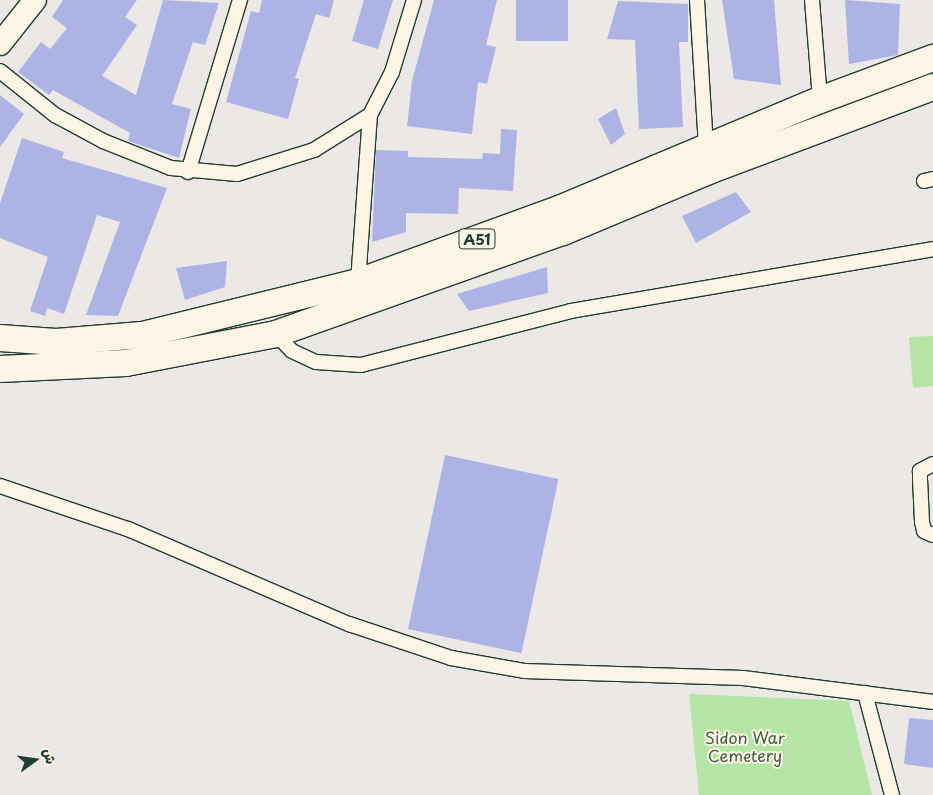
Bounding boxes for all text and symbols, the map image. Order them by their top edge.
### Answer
road number: A51 [458,226,496,252]
park label: Sidon War Cemetery [705,727,785,765]
north arrow [10,735,60,785]
text: ش [38,746,62,766]

